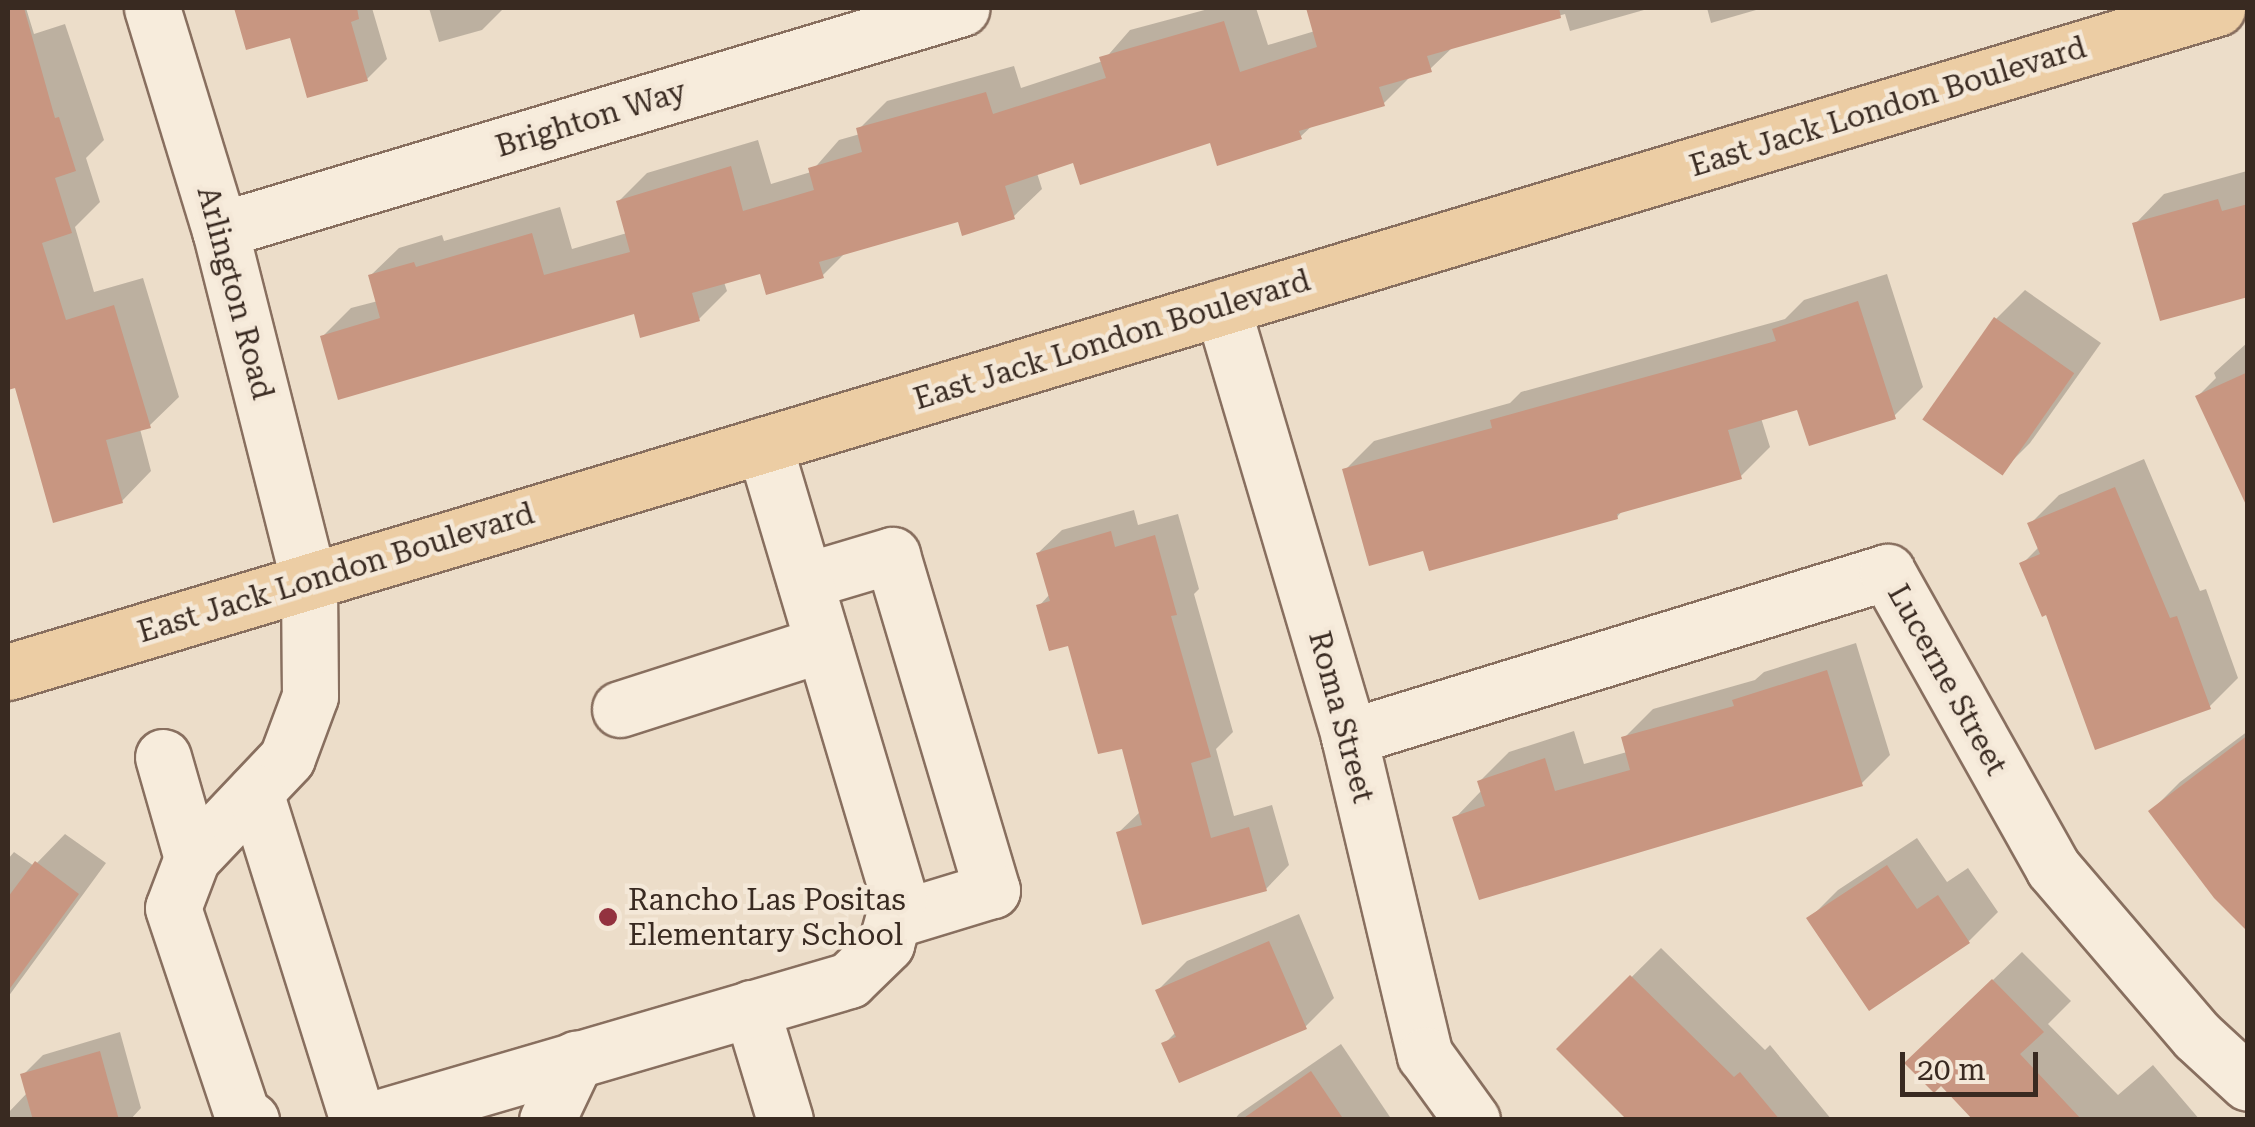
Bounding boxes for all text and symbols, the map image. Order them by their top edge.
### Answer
street label: East Jack London Boulevard [1686,30,2090,184]
street label: Brighton Way [492,73,690,165]
street label: Arlington Road [189,183,281,403]
street label: East Jack London Boulevard [910,263,1314,417]
street label: East Jack London Boulevard [134,496,538,650]
street label: Lucerne Street [1880,578,2014,782]
street label: Roma Street [1301,627,1381,807]
place label: Rancho Las Positas Elementary School [628,882,906,952]
marker: Rancho Las Positas Elementary School [597,906,619,928]
scale bar [1905,1032,2042,1094]
text: 20 m [1917,1052,1986,1087]

